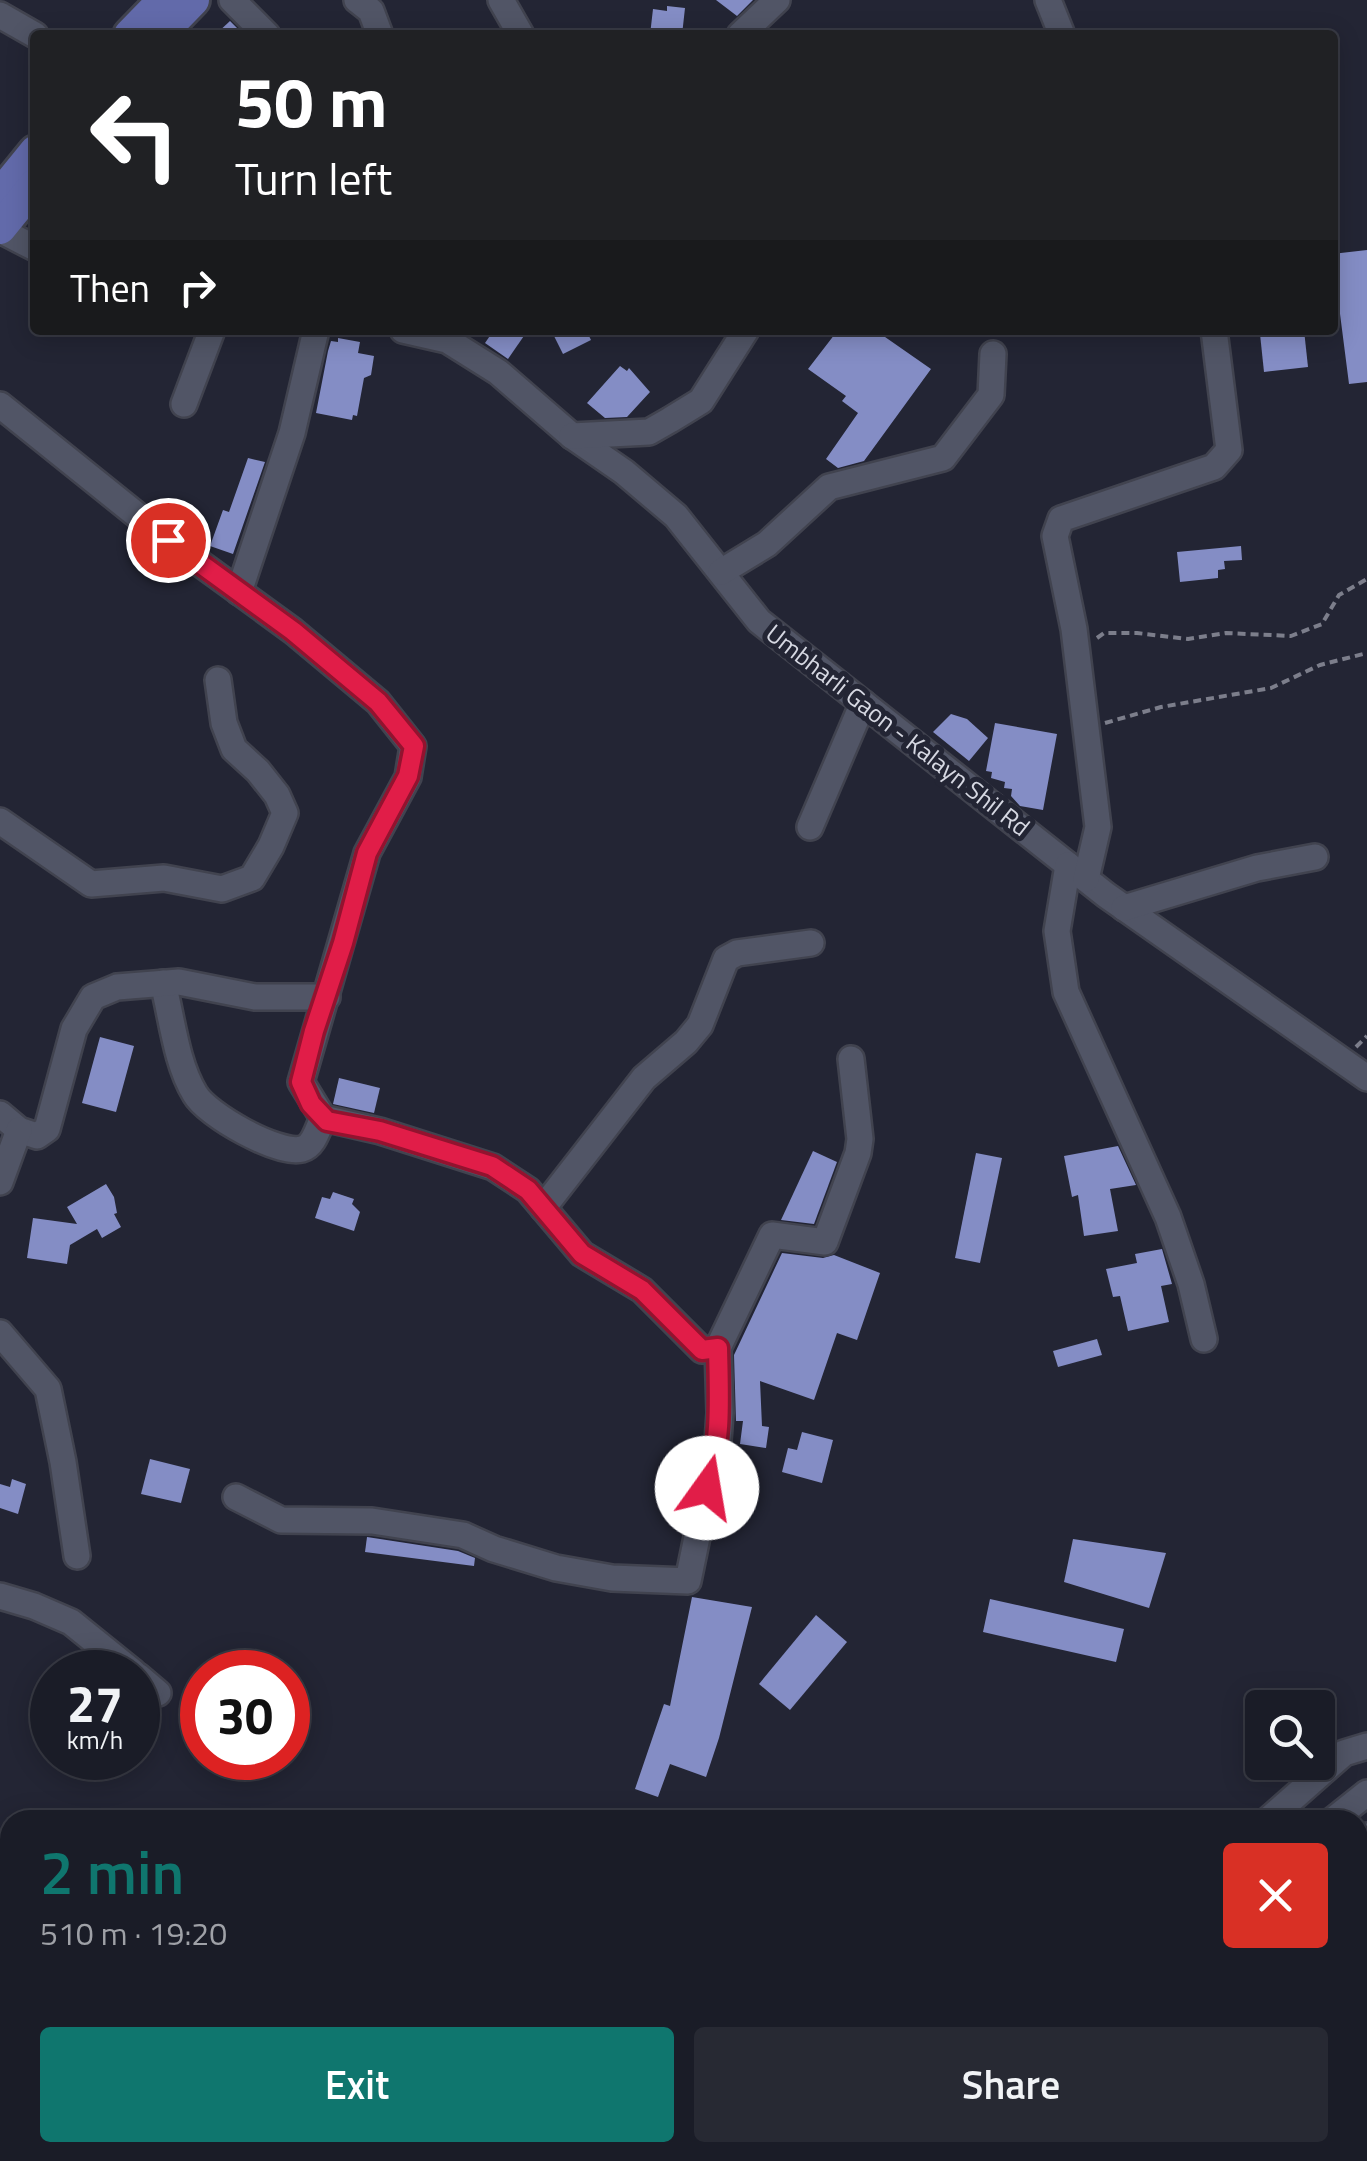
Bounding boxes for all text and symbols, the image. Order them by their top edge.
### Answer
text: 50 m [235,48,388,154]
icon: left [70,70,200,200]
text: Turn left [235,144,392,212]
text: Then [70,259,150,317]
icon: right [170,260,225,315]
pin [126,498,211,583]
icon: arrive [141,513,196,568]
street label: Umbharli Gaon - Kalayn Shil Rd [758,615,1038,845]
position arrow [655,1436,759,1540]
speed limit sign: 30 [180,1650,310,1780]
text: 27 [67,1665,123,1741]
map controls [1245,1690,1335,1780]
button: search [1245,1690,1335,1780]
text: km/h [67,1721,123,1759]
text: 2 min [40,1826,184,1917]
button: close [1223,1843,1328,1948]
text: 510 m · 19:20 [40,1909,227,1957]
button: Exit [40,2027,674,2142]
button: Share [694,2027,1328,2142]

